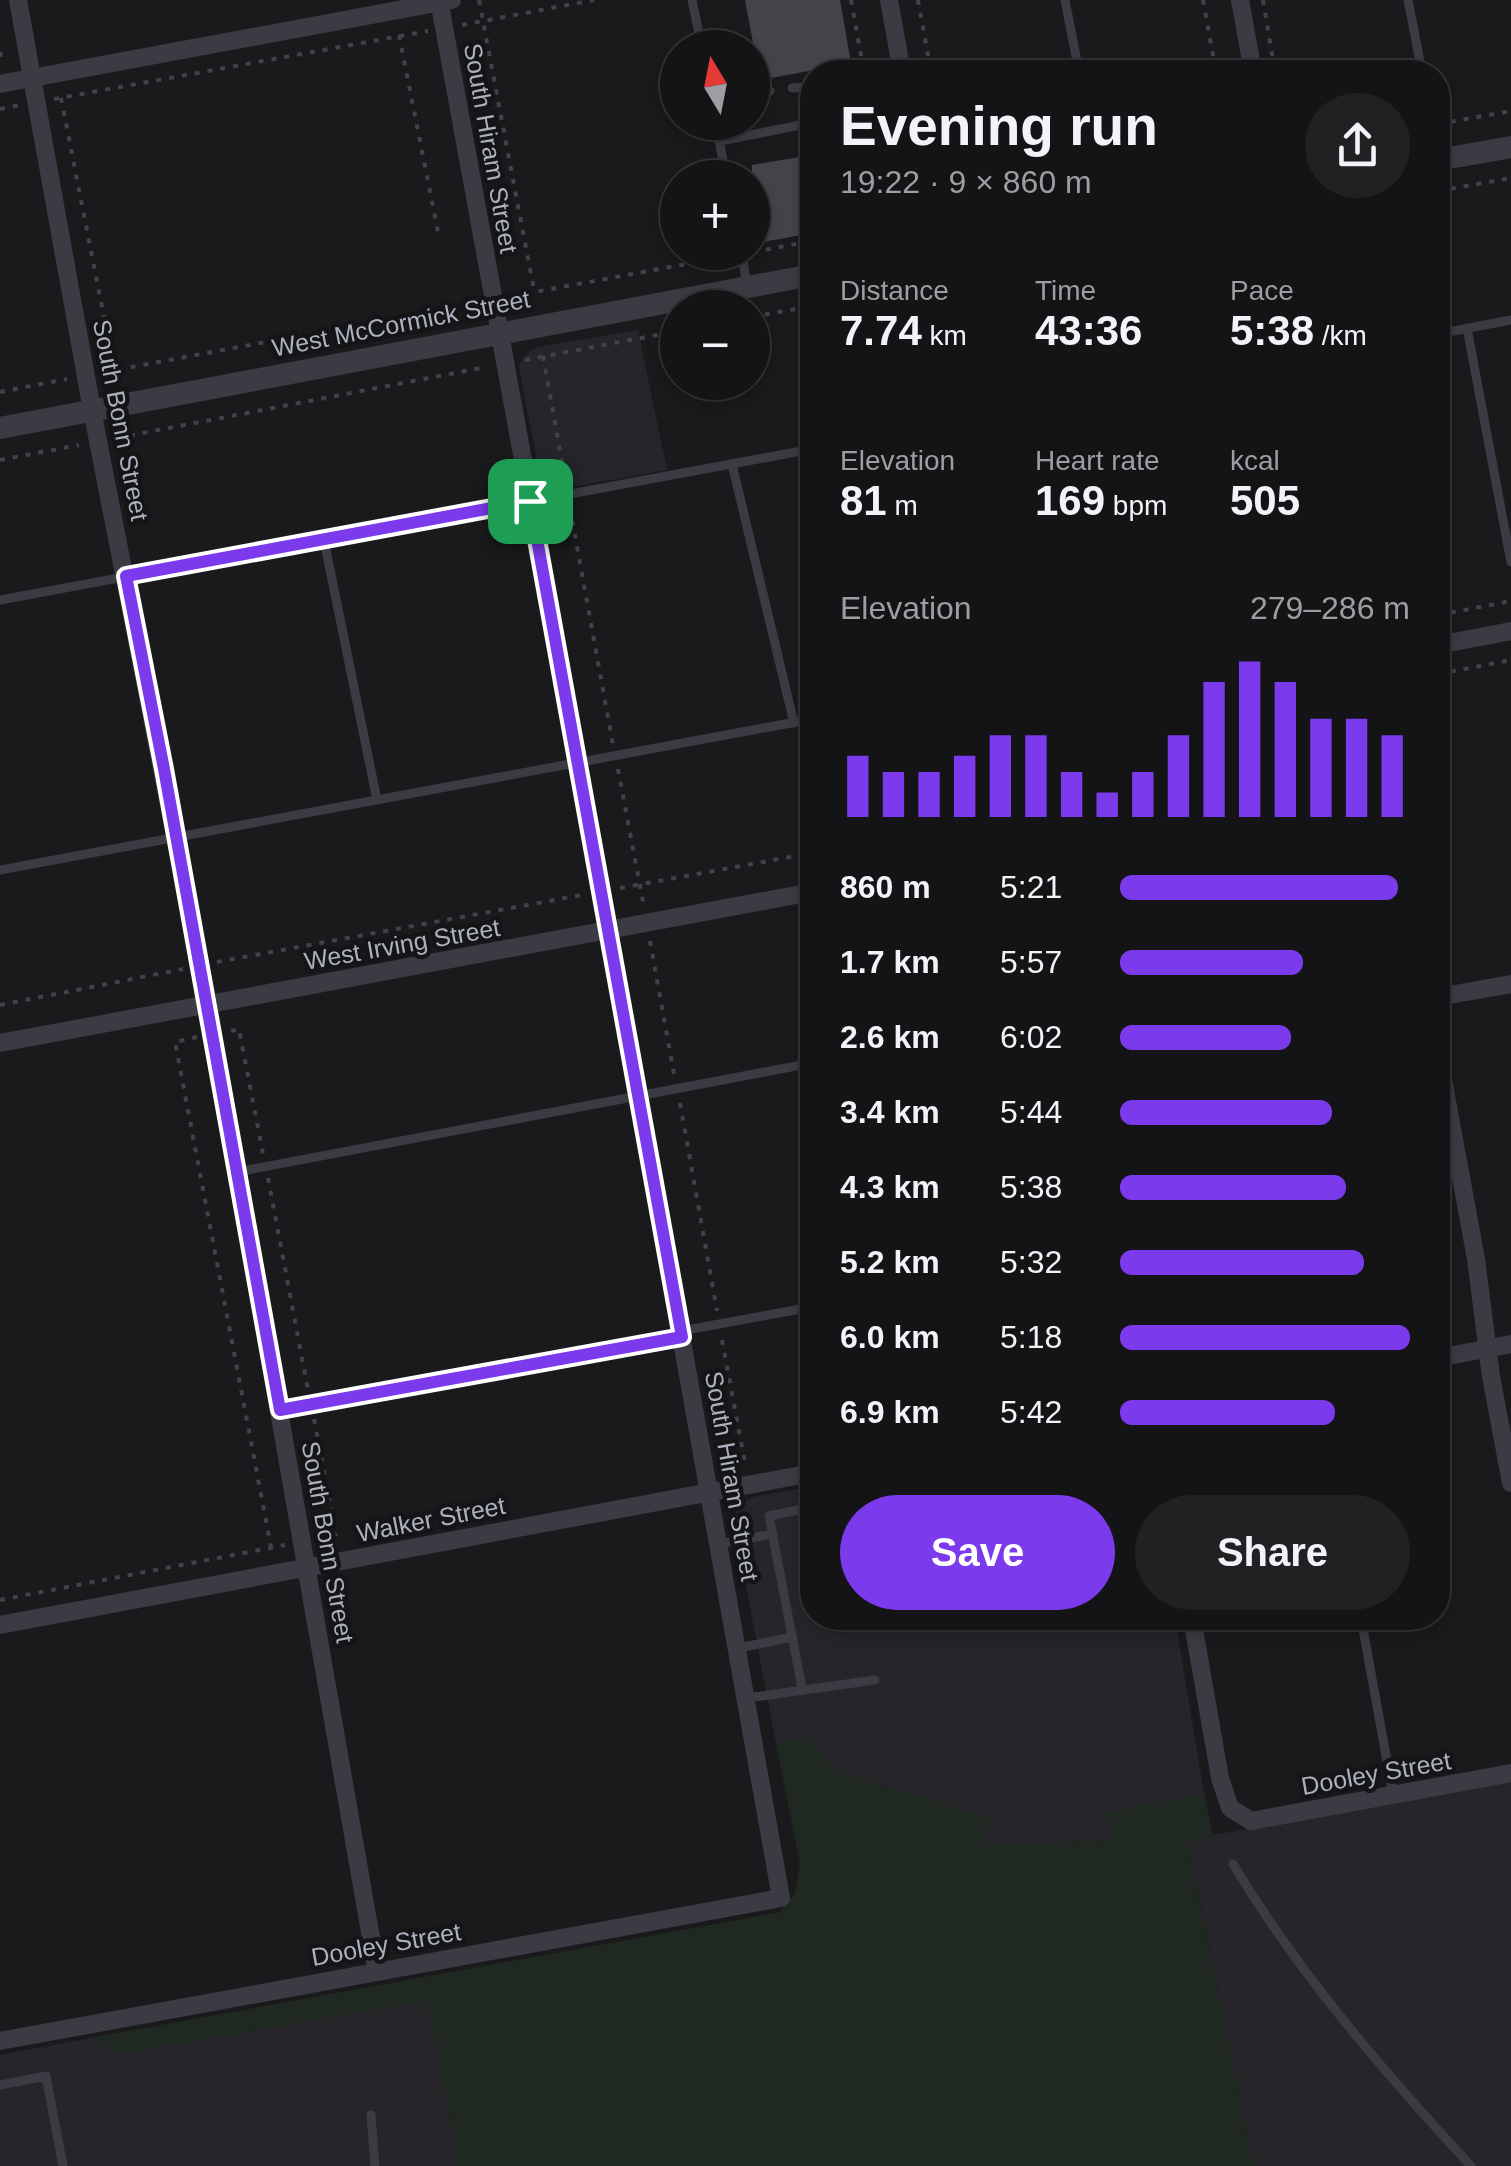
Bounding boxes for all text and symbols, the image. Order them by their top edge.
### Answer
north arrow [660,30,770,140]
map controls [660,30,770,400]
street label: South Hiram Street [459,41,523,255]
button: share [1305,93,1410,198]
text: Evening run [840,95,1158,157]
button: + [660,160,770,270]
text: 19:22 · 9 × 860 m [840,164,1092,200]
text: Distance [840,275,949,306]
text: Time [1035,275,1096,306]
text: Pace [1230,275,1294,306]
street label: West McCormick Street [270,284,532,362]
button: − [660,290,770,400]
text: 7.74 [840,307,922,354]
text: 43:36 [1035,307,1142,354]
text: 5:38 [1230,307,1314,354]
street label: South Bonn Street [88,317,154,523]
text: km [922,320,967,351]
text: /km [1314,320,1367,351]
text: Elevation [840,445,955,476]
text: Heart rate [1035,445,1160,476]
text: kcal [1230,445,1280,476]
pin [488,459,573,544]
icon: arrive [503,474,558,529]
text: 81 [840,477,887,524]
text: 169 [1035,477,1105,524]
text: 505 [1230,477,1300,524]
text: m [887,490,918,521]
text: bpm [1105,490,1167,521]
text: Elevation [840,590,972,626]
text: 279–286 m [1250,590,1410,626]
text: 860 m [840,869,931,905]
text: 5:21 [1000,869,1062,905]
street label: West Irving Street [302,913,502,975]
text: 1.7 km [840,944,940,980]
text: 5:57 [1000,944,1062,980]
text: 2.6 km [840,1019,940,1055]
text: 6:02 [1000,1019,1062,1055]
text: 3.4 km [840,1094,940,1130]
text: 5:44 [1000,1094,1062,1130]
text: 4.3 km [840,1169,940,1205]
text: 5:38 [1000,1169,1062,1205]
text: 5.2 km [840,1244,940,1280]
text: 5:32 [1000,1244,1062,1280]
text: 6.0 km [840,1319,940,1355]
text: 5:18 [1000,1319,1062,1355]
street label: South Hiram Street [700,1369,764,1583]
text: 6.9 km [840,1394,940,1430]
text: 5:42 [1000,1394,1062,1430]
street label: South Bonn Street [296,1439,360,1645]
street label: Walker Street [354,1491,508,1547]
button: Save [840,1495,1115,1610]
button: Share [1135,1495,1410,1610]
street label: Dooley Street [1299,1746,1453,1800]
street label: Dooley Street [309,1917,463,1971]

